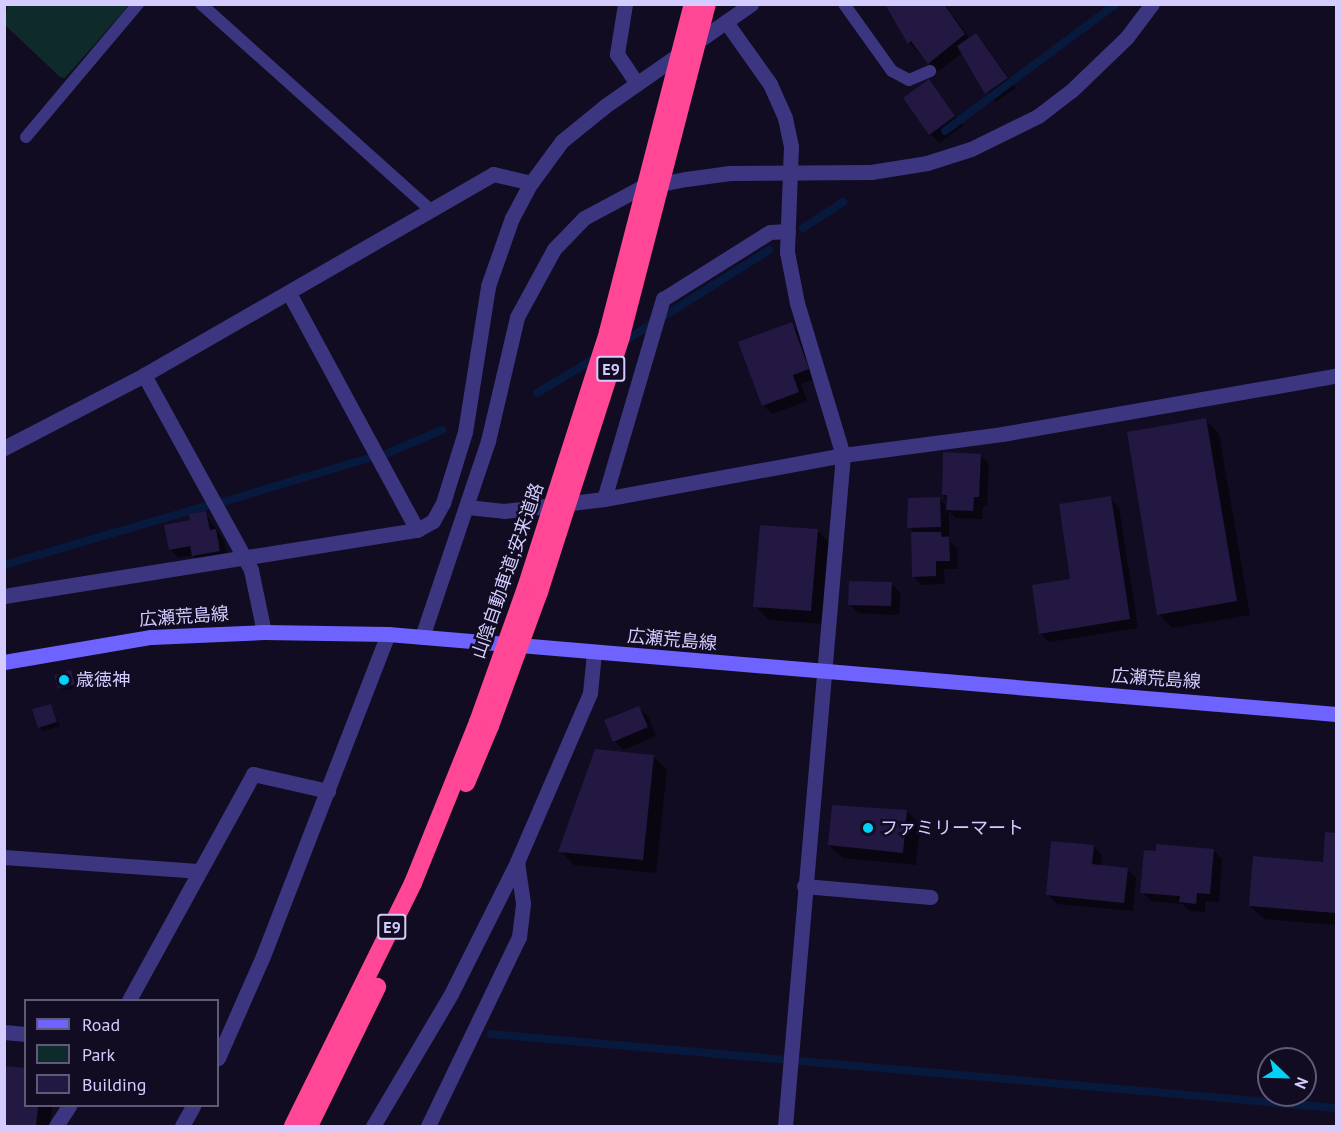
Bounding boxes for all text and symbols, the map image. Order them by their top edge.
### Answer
road number: E9 [596,356,626,382]
street label: 山陰自動車道;安来道路 [468,480,548,662]
street label: 広瀬荒島線 [138,603,230,631]
street label: 広瀬荒島線 [626,625,718,655]
street label: 広瀬荒島線 [1110,665,1202,693]
place label: 歳徳神 [76,669,130,691]
marker: 歳徳神 [57,673,71,687]
place label: ファミリーマート [880,817,1024,839]
marker: ファミリーマート [861,821,875,835]
road number: E9 [377,914,407,940]
legend [24,999,219,1107]
text: Road [82,1013,120,1036]
text: Park [82,1043,115,1066]
north arrow [1257,1047,1317,1107]
text: Building [82,1073,146,1096]
text: N [1290,1074,1313,1092]

